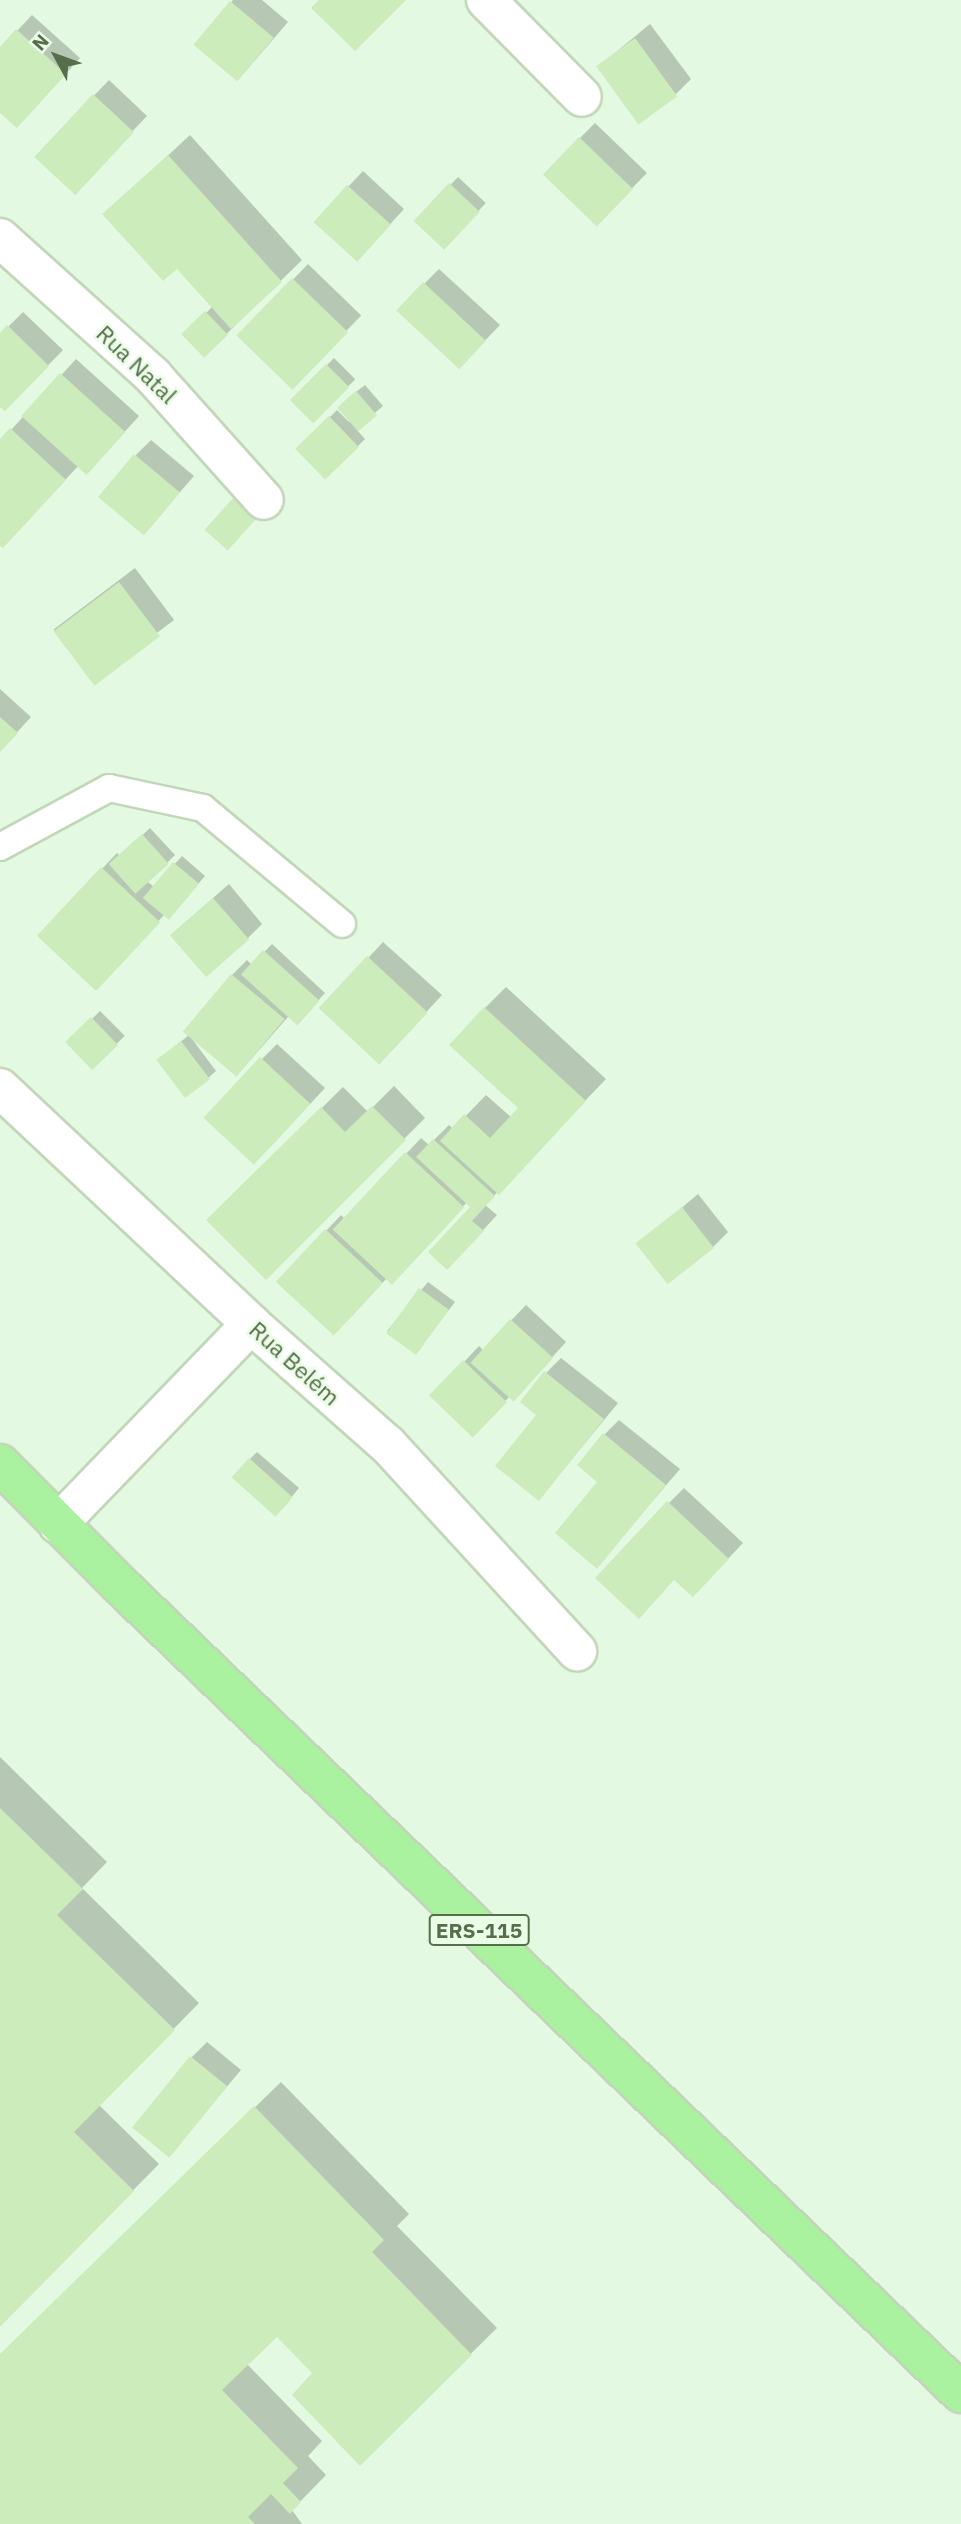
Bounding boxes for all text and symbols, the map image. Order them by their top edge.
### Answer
north arrow [21,21,91,91]
text: N [27,29,54,55]
street label: Rua Natal [91,319,183,409]
street label: Rua Belém [244,1315,346,1411]
road number: ERS-115 [428,1912,530,1948]

